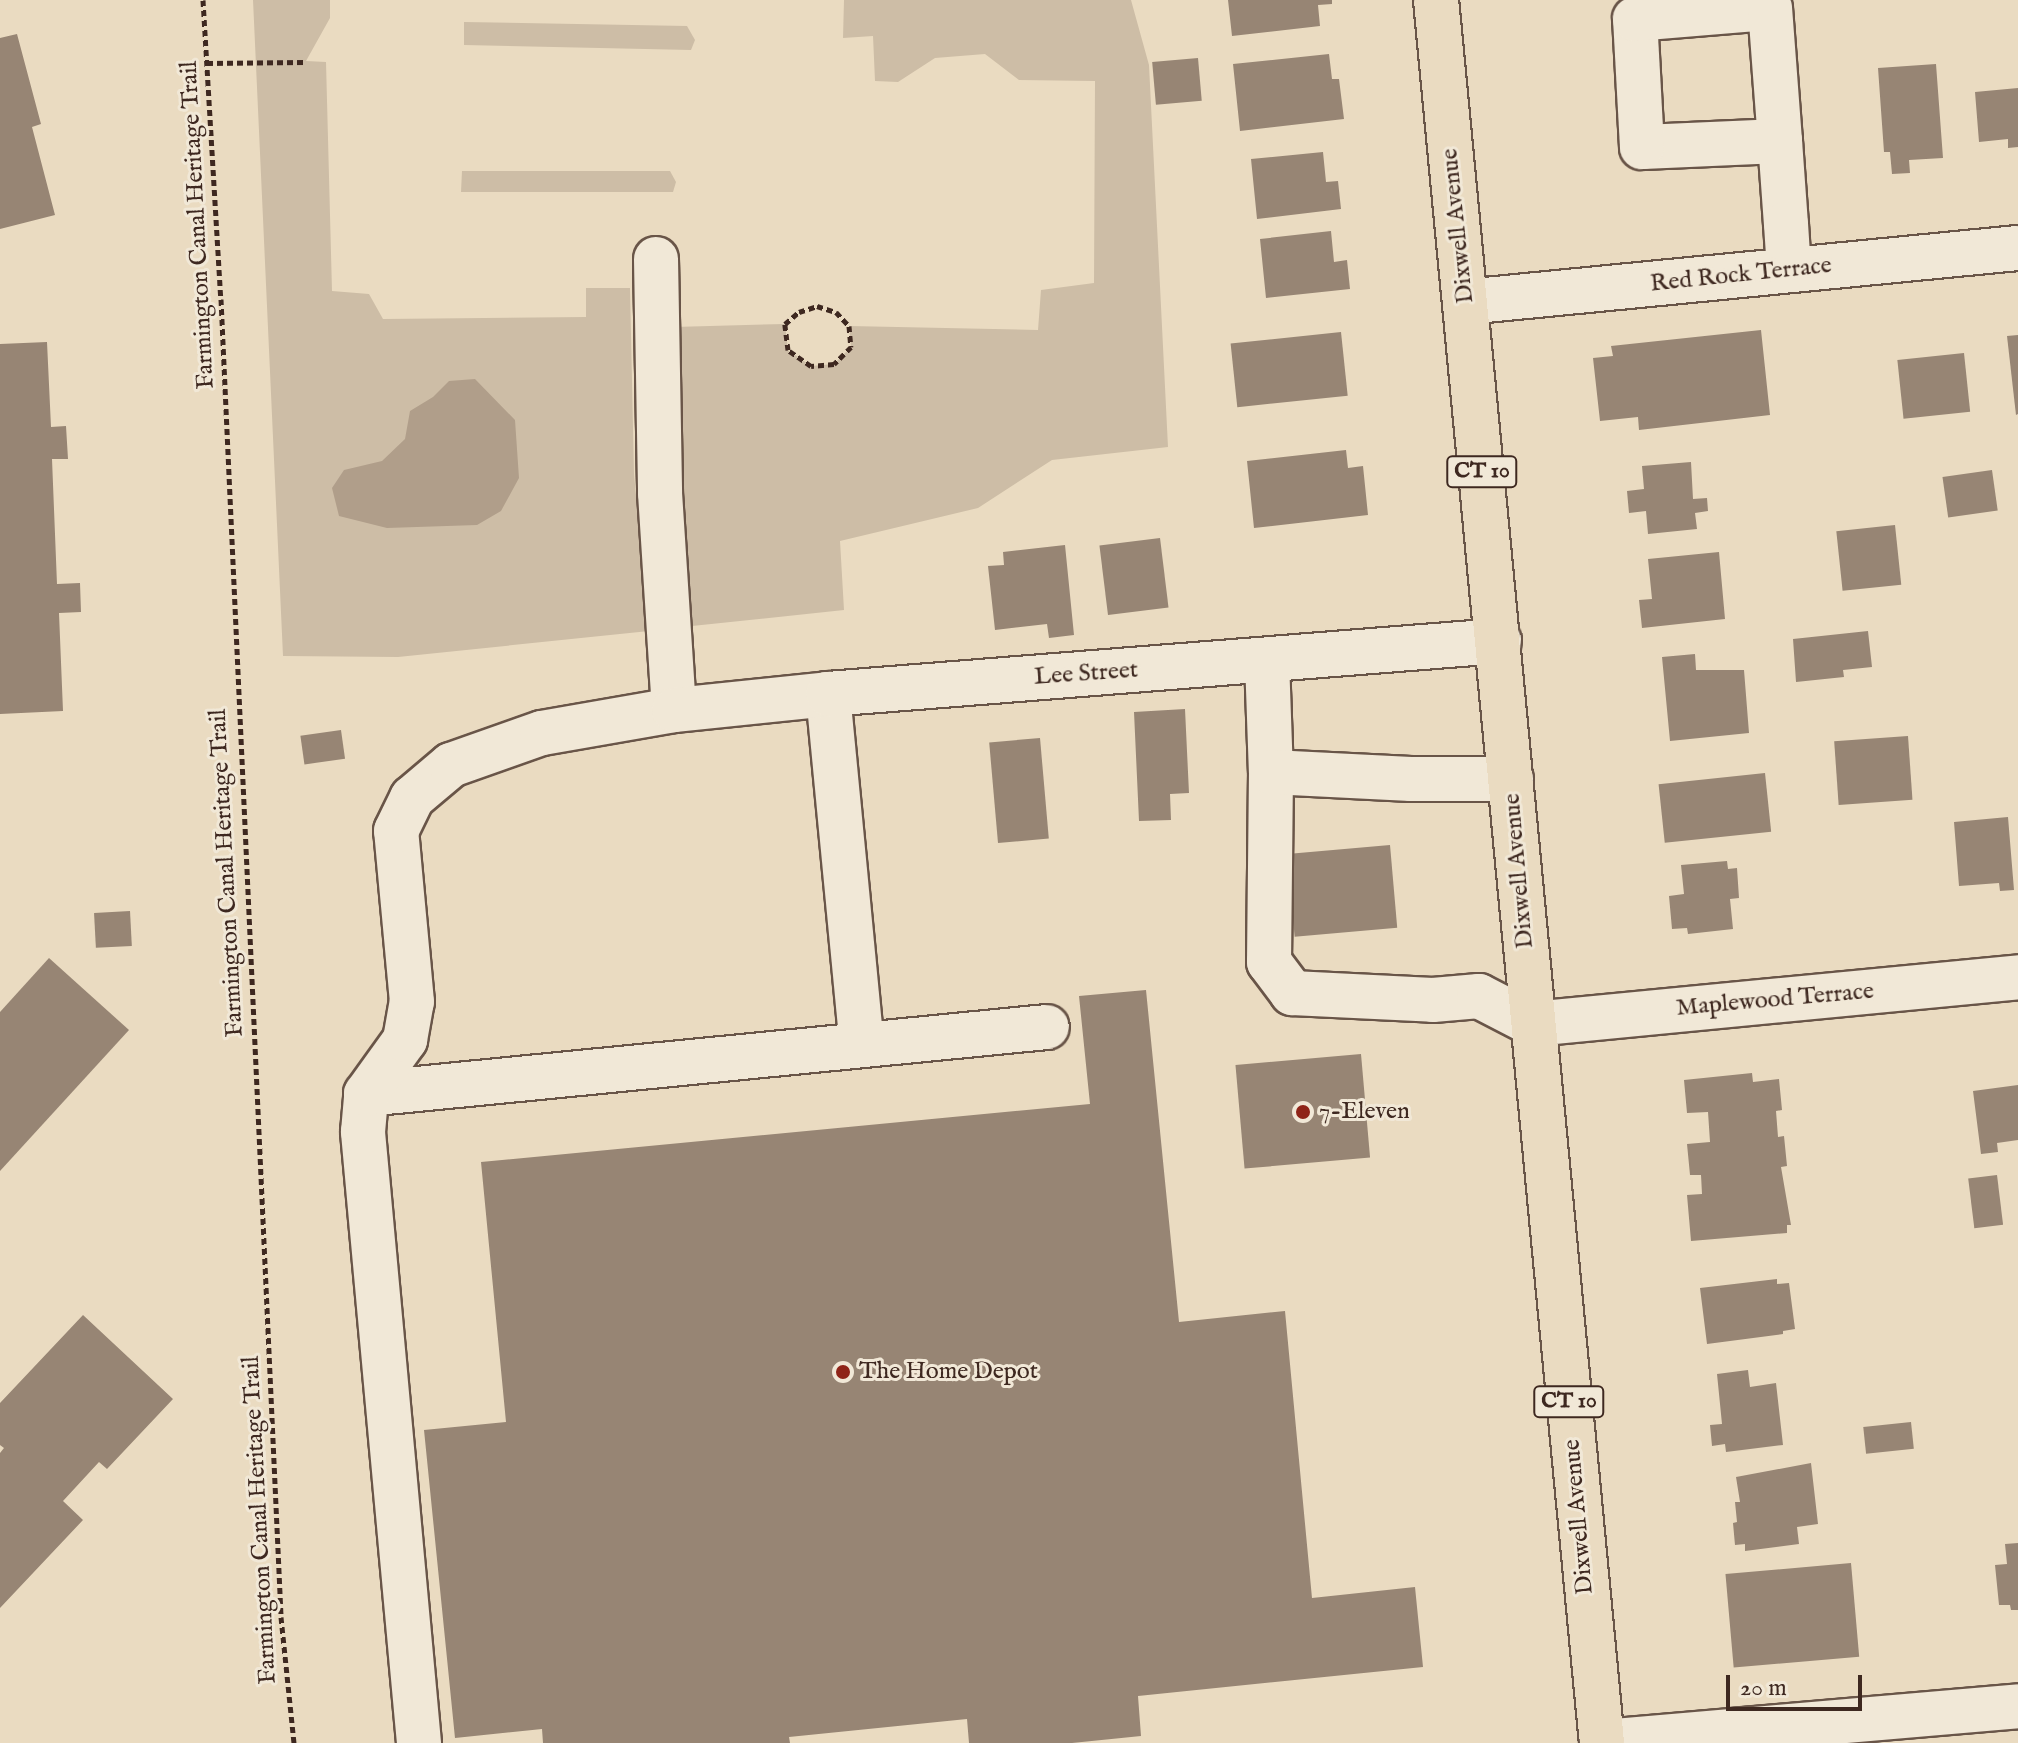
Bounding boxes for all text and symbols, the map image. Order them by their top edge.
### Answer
street label: Farmington Canal Heritage Trail [175,60,221,390]
street label: Dixwell Avenue [1436,147,1480,305]
street label: Red Rock Terrace [1649,251,1833,299]
road number: CT 10 [1446,454,1518,490]
street label: Lee Street [1033,656,1139,692]
street label: Farmington Canal Heritage Trail [204,708,250,1038]
street label: Dixwell Avenue [1498,792,1540,950]
street label: Maplewood Terrace [1675,977,1875,1023]
place label: 7-Eleven [1319,1098,1410,1126]
marker: 7-Eleven [1294,1103,1312,1121]
street label: Farmington Canal Heritage Trail [237,1355,283,1685]
place label: The Home Depot [859,1358,1038,1386]
marker: The Home Depot [834,1363,852,1381]
road number: CT 10 [1533,1384,1605,1420]
street label: Dixwell Avenue [1558,1438,1600,1596]
scale bar [1730,1659,1866,1709]
text: 20 m [1740,1673,1787,1704]

